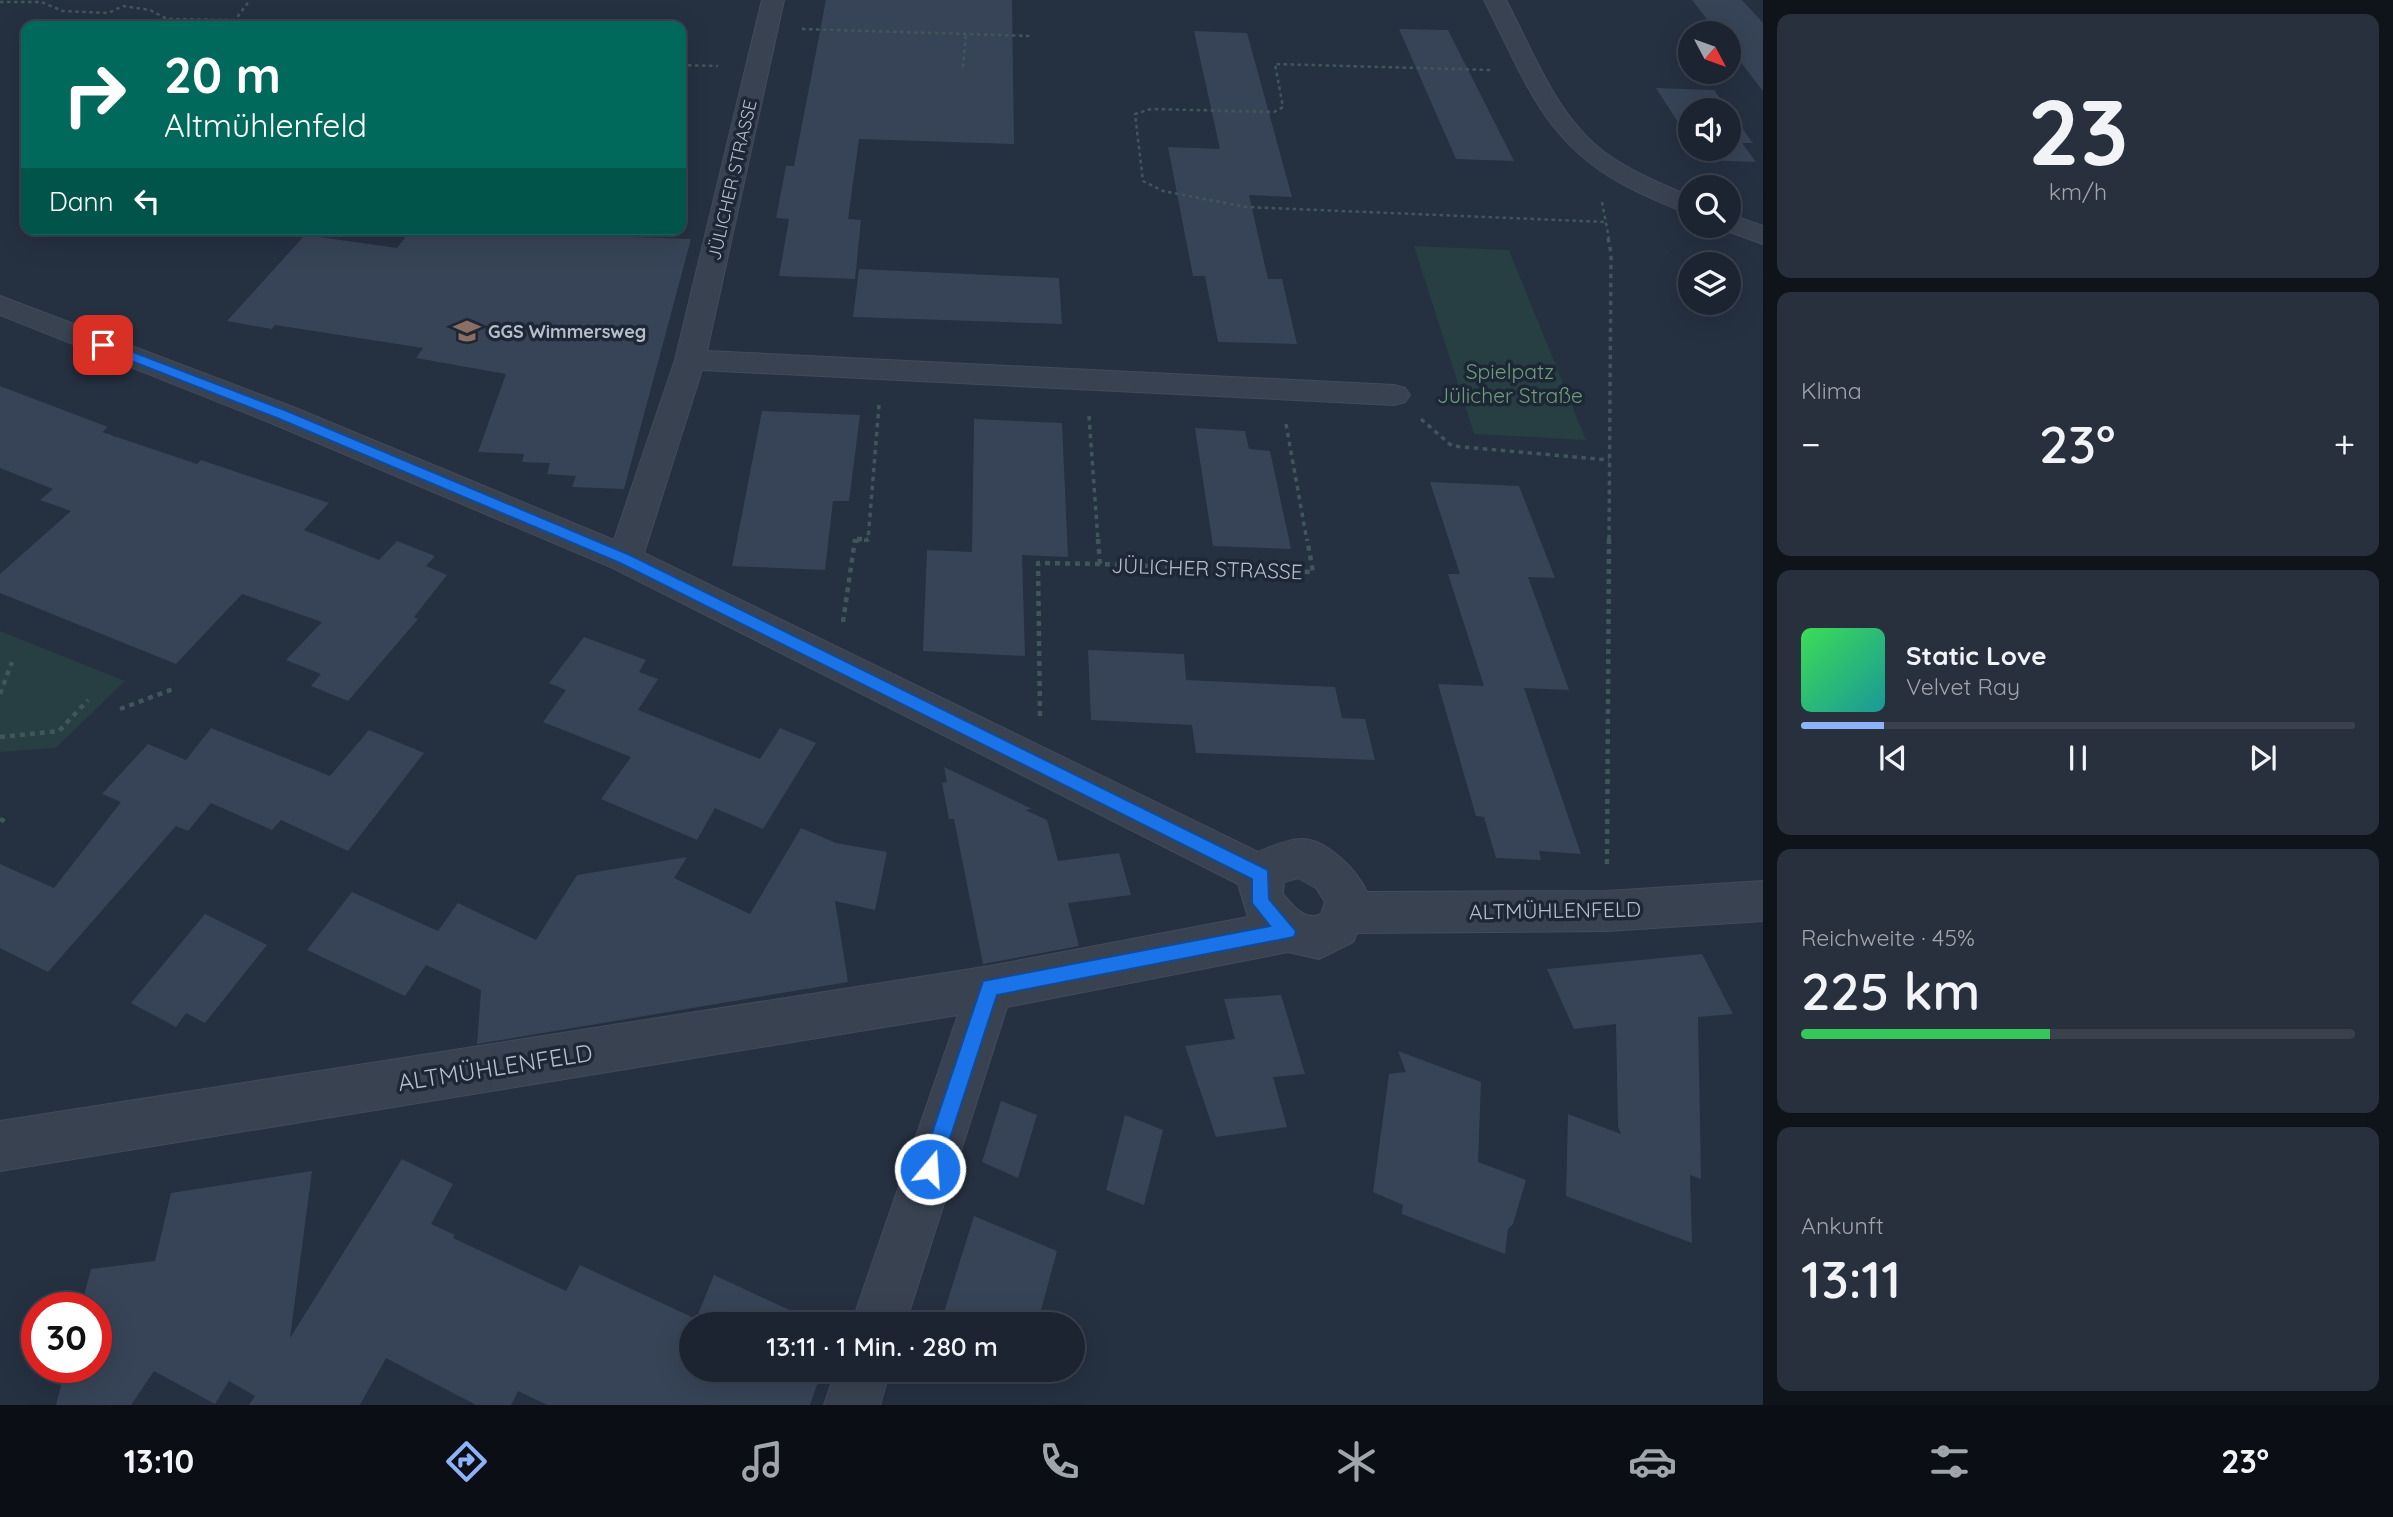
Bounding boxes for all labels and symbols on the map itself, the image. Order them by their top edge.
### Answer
north arrow [1678,21,1741,84]
street label: JÜLICHER STRASSE [702,97,762,263]
pin [73,315,133,375]
school or university icon: GGS Wimmersweg [452,316,482,346]
place label: GGS Wimmersweg [488,320,646,343]
park label: Spielpatz Jülicher Straße [1437,358,1583,408]
street label: JÜLICHER STRASSE [1111,552,1303,584]
street label: ALTMÜHLENFELD [1469,895,1641,925]
street label: ALTMÜHLENFELD [395,1037,595,1097]
position arrow [893,1132,967,1206]
speed limit sign: 30 [21,1292,112,1383]

